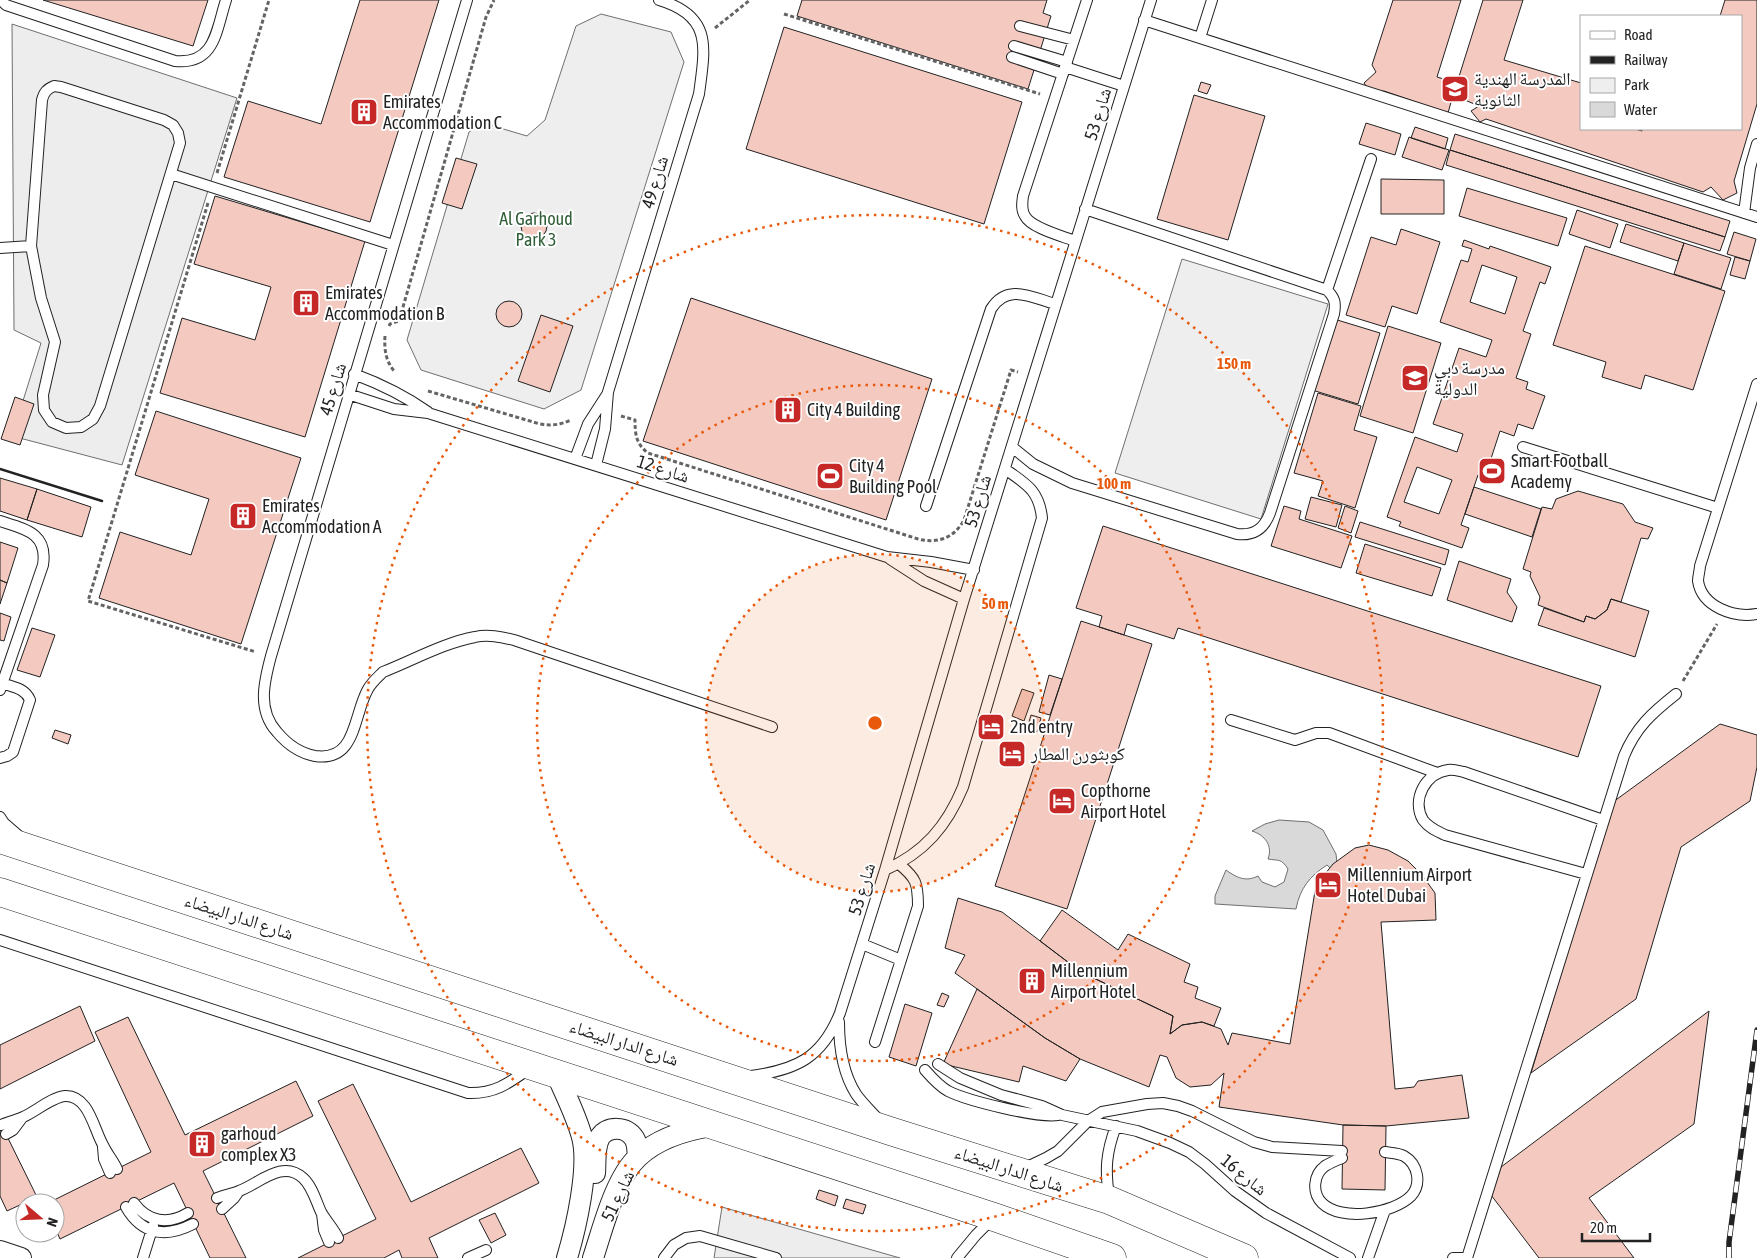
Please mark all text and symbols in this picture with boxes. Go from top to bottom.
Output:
legend [1580,15,1742,130]
text: Road [1624,26,1653,43]
text: Railway [1624,51,1668,68]
place label: المدرسة الهندية الثانوية [1474,68,1571,110]
school or university icon: المدرسة الهندية الثانوية [1440,74,1470,104]
text: Park [1624,76,1649,93]
street label: شارع 53 [1080,85,1116,143]
place label: Emirates Accommodation C [383,91,502,133]
building icon: Emirates Accommodation C [349,97,379,127]
text: Water [1624,101,1657,118]
street label: شارع 49 [637,153,673,211]
park label: Al Garhoud Park 3 [499,208,573,250]
place label: Emirates Accommodation B [325,282,445,324]
building icon: Emirates Accommodation B [291,288,321,318]
text: 150 m [1217,355,1251,372]
place label: مدرسة دبي الدولية [1434,357,1505,399]
street label: شارع 45 [315,360,351,418]
school or university icon: مدرسة دبي الدولية [1400,363,1430,393]
building icon: City 4 Building [773,395,803,425]
place label: City 4 Building [807,399,901,420]
street label: شارع 12 [634,450,692,488]
place label: Smart Football Academy [1511,450,1608,492]
place label: City 4 Building Pool [849,455,937,497]
sports icon: Smart Football Academy [1477,456,1507,486]
sports icon: City 4 Building Pool [815,461,845,491]
street label: شارع 53 [960,472,996,530]
text: 100 m [1097,475,1131,492]
place label: Emirates Accommodation A [262,495,382,537]
building icon: Emirates Accommodation A [228,501,258,531]
text: 50 m [982,595,1009,612]
hotel icon: 2nd entry [976,712,1006,742]
centre of rings [866,714,884,732]
place label: 2nd entry [1010,716,1073,737]
hotel icon: كوبثورن المطار [997,739,1027,769]
place label: كوبثورن المطار [1030,743,1126,765]
place label: Copthorne Airport Hotel [1081,780,1166,822]
hotel icon: Copthorne Airport Hotel [1047,786,1077,816]
street label: شارع 53 [844,860,880,918]
place label: Millennium Airport Hotel Dubai [1347,864,1472,906]
hotel icon: Millennium Airport Hotel Dubai [1313,870,1343,900]
street label: شارع الدار البيضاء [182,889,296,945]
place label: Millennium Airport Hotel [1051,960,1136,1002]
building icon: Millennium Airport Hotel [1017,966,1047,996]
street label: شارع الدار البيضاء [567,1015,681,1071]
place label: garhoud complex X3 [221,1123,297,1165]
building icon: garhoud complex X3 [187,1129,217,1159]
street label: شارع الدار البيضاء [952,1141,1066,1197]
street label: شارع 16 [1216,1150,1272,1200]
street label: شارع 51 [597,1167,639,1225]
north arrow [15,1193,65,1243]
scale bar [1582,1210,1650,1242]
text: N [43,1216,61,1229]
text: 20 m [1590,1219,1617,1236]

